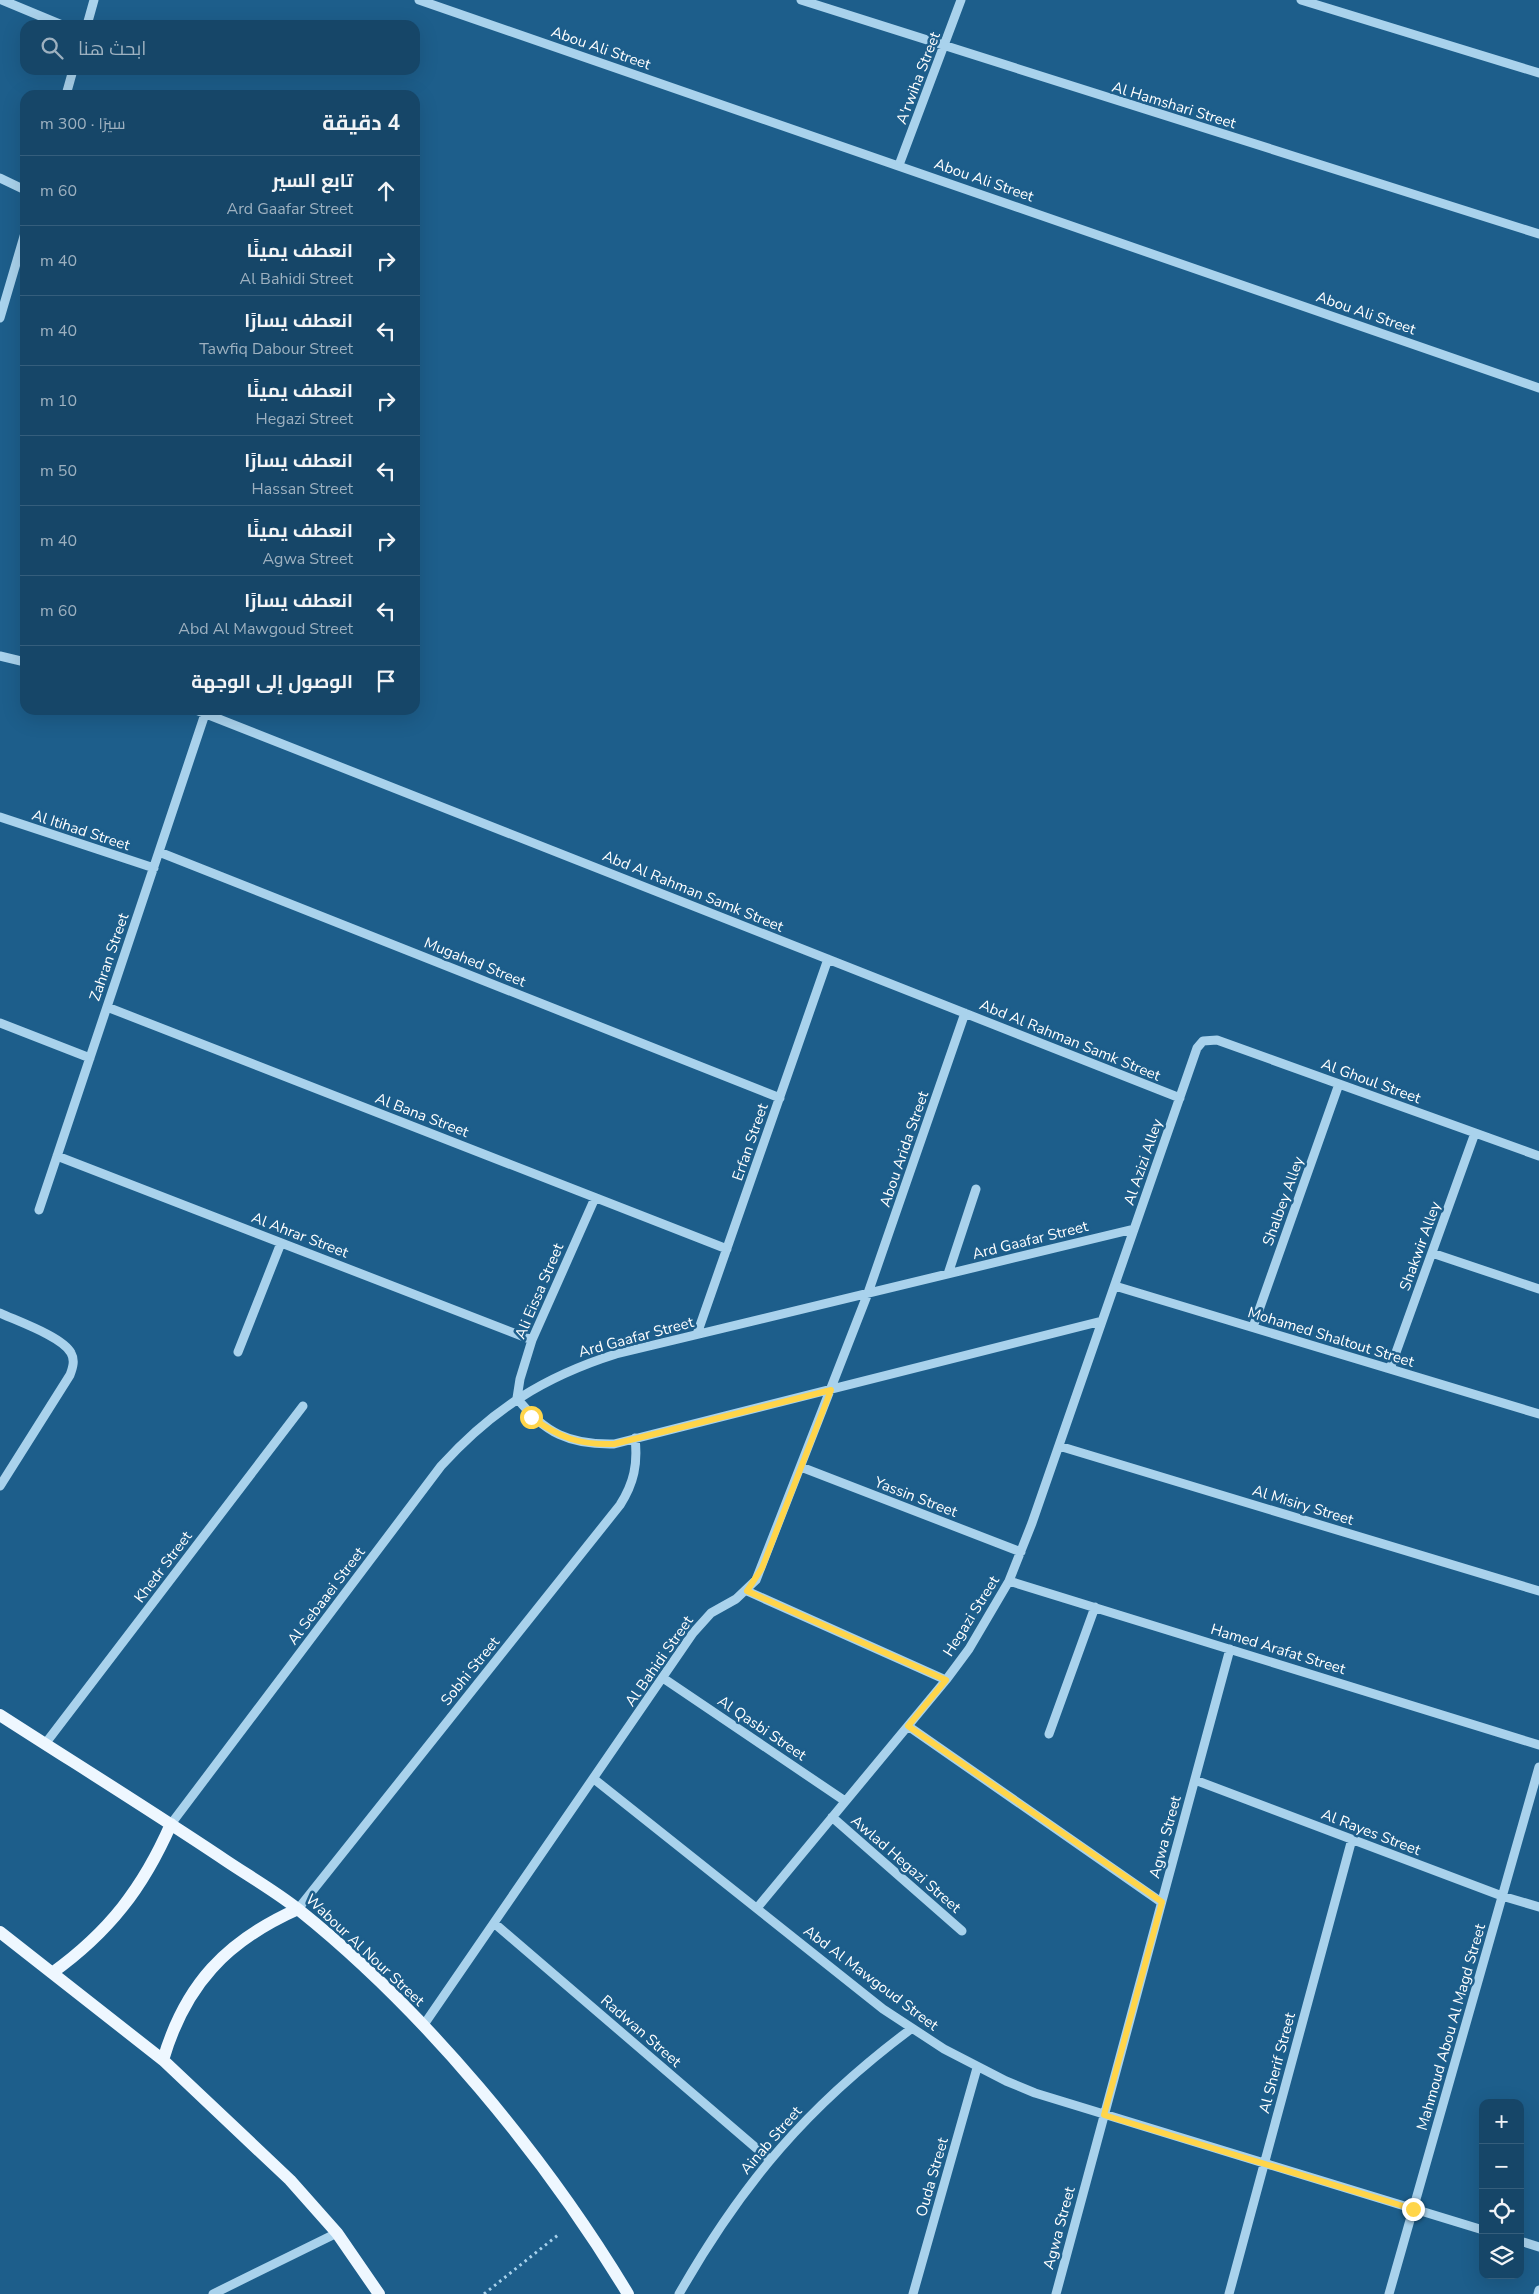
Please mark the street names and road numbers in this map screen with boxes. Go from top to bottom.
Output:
street label: Abou Ali Street [549,22,654,75]
street label: A'rwiha Street [891,28,945,127]
street label: Al Hamshari Street [1110,77,1239,134]
street label: Abou Ali Street [932,154,1037,207]
street label: Abou Ali Street [1314,287,1419,340]
street label: Al Itihad Street [30,805,133,855]
street label: Abd Al Rahman Samk Street [600,845,787,937]
street label: Zahran Street [85,910,134,1004]
street label: Mugahed Street [421,932,530,992]
street label: Abd Al Rahman Samk Street [977,994,1164,1086]
street label: Al Ghoul Street [1318,1054,1424,1109]
street label: Al Bana Street [372,1088,472,1142]
street label: Abou Arida Street [875,1088,933,1210]
street label: Erfan Street [727,1100,773,1183]
street label: Al Azizi Alley [1119,1116,1167,1208]
street label: Shalbey Alley [1258,1153,1309,1248]
street label: Shakwir Alley [1395,1198,1446,1293]
street label: Al Ahrar Street [249,1207,352,1263]
street label: Ard Gaafar Street [970,1216,1091,1264]
street label: Ali Eissa Street [510,1239,568,1342]
street label: Mohamed Shaltout Street [1245,1302,1417,1372]
street label: Ard Gaafar Street [576,1312,697,1362]
street label: Yassin Street [871,1472,961,1522]
street label: Al Misiry Street [1250,1480,1357,1530]
street label: Khedr Street [130,1527,197,1607]
street label: Al Sebaaei Street [283,1543,370,1649]
street label: Hegazi Street [938,1571,1004,1660]
street label: Al Bahidi Street [620,1611,698,1710]
street label: Hamed Arafat Street [1208,1619,1349,1679]
street label: Sobhi Street [436,1632,504,1710]
street label: Al Qasbi Street [714,1691,811,1765]
street label: Agwa Street [1144,1793,1186,1881]
street label: Al Rayes Street [1319,1804,1424,1860]
street label: Awlad Hegazi Street [847,1811,966,1918]
street label: Wabour Al Nour Street [301,1890,429,2011]
street label: Abd Al Mawgoud Street [800,1921,943,2036]
street label: Mahmoud Abou Al Magd Street [1412,1921,1490,2133]
street label: Radwan Street [597,1991,686,2072]
street label: Al Sherif Street [1254,2010,1300,2116]
street label: Ainab Street [736,2101,807,2178]
street label: Ouda Street [911,2134,953,2219]
street label: Agwa Street [1038,2184,1080,2272]

